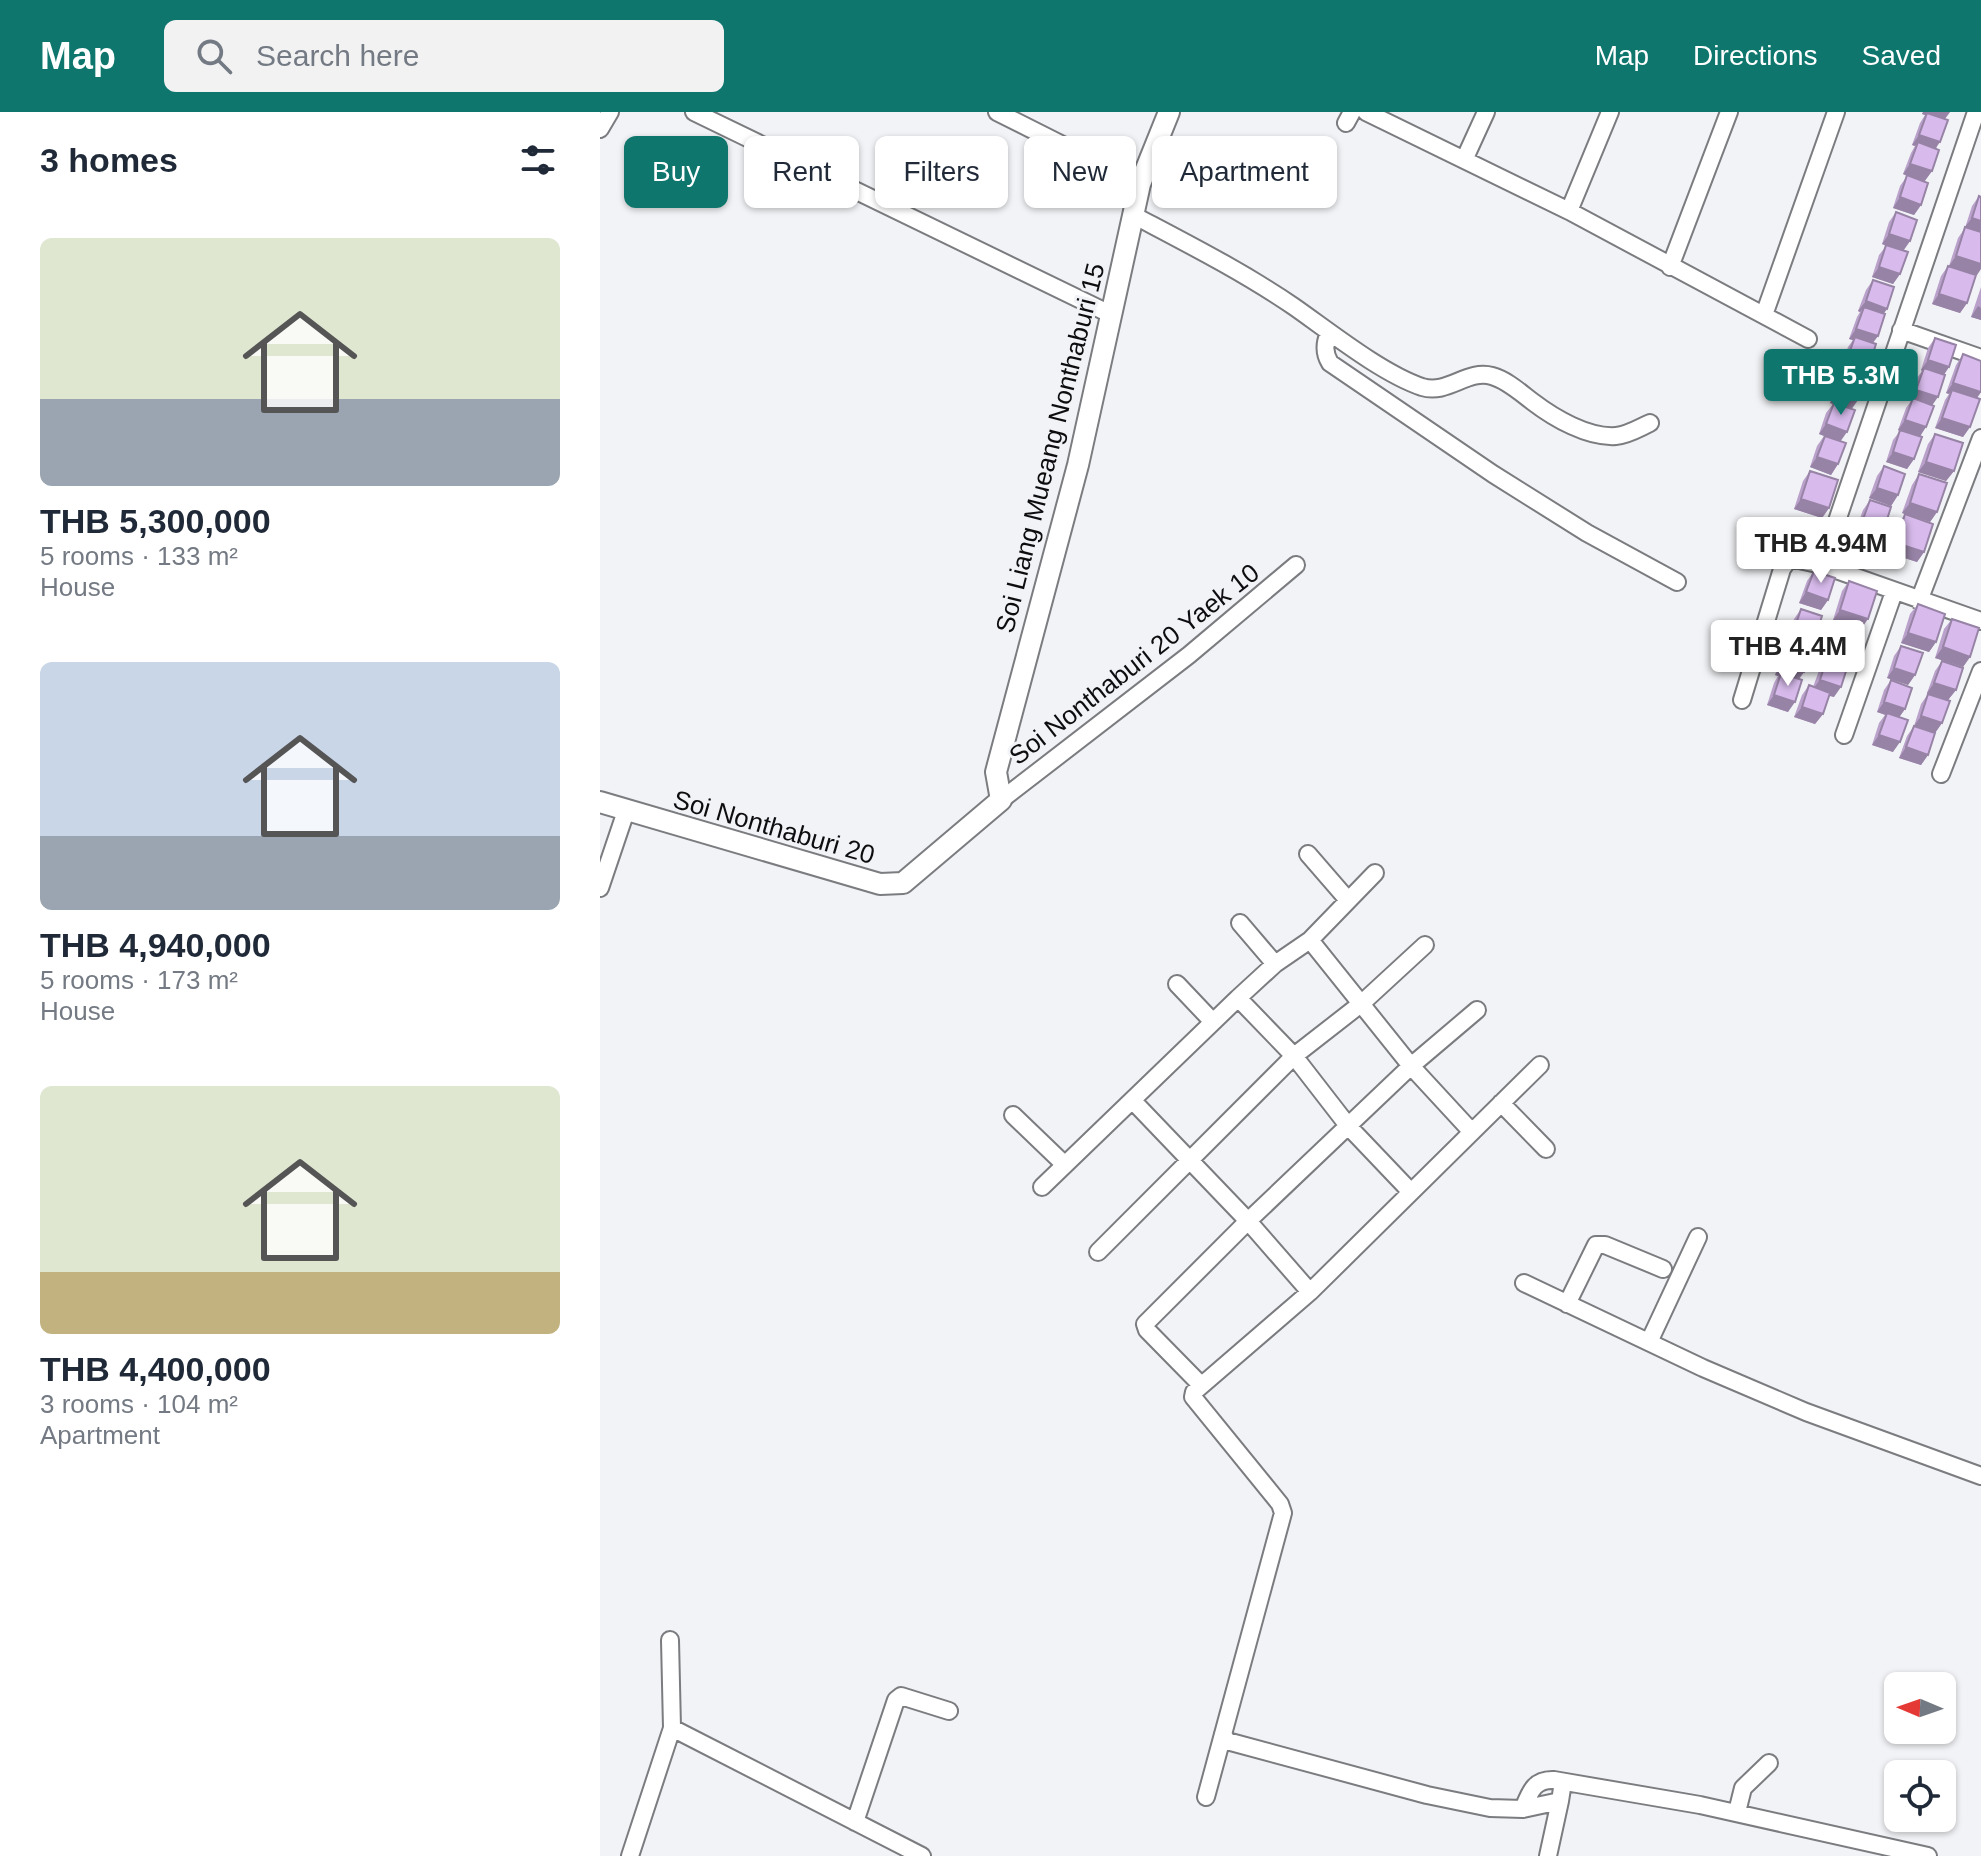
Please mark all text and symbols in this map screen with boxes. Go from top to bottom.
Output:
search box [164,20,724,92]
icon: search [192,34,236,78]
text: Map [40,35,116,77]
text: Search here [256,39,419,72]
text: Map [1595,40,1649,71]
text: Directions [1693,40,1818,71]
text: Saved [1862,40,1941,71]
chip: Buy [624,136,728,208]
chip: Rent [744,136,859,208]
chip: Filters [875,136,1008,208]
chip: New [1024,136,1136,208]
chip: Apartment [1152,136,1337,208]
icon: filters [516,138,560,182]
text: 3 homes [40,141,178,179]
street label: Soi Liang Mueang Nonthaburi 15 [989,260,1111,636]
icon: home [228,290,372,434]
pin: THB 5.3M [1758,349,1924,417]
text: THB 5.3M [1782,360,1900,390]
text: THB 5,300,000 [40,502,271,540]
pin: THB 4.94M [1729,517,1913,585]
text: THB 4.94M [1755,528,1887,558]
text: 5 rooms · 133 m² [40,541,238,571]
street label: Soi Nonthaburi 20 Yaek 10 [1003,557,1265,771]
text: House [40,572,115,602]
pin: THB 4.4M [1705,620,1871,688]
text: THB 4.4M [1729,631,1847,661]
icon: home [228,714,372,858]
street label: Soi Nonthaburi 20 [670,784,878,870]
text: THB 4,940,000 [40,926,271,964]
text: 5 rooms · 173 m² [40,965,238,995]
text: House [40,996,115,1026]
icon: home [228,1138,372,1282]
text: THB 4,400,000 [40,1350,271,1388]
text: 3 rooms · 104 m² [40,1389,238,1419]
text: Apartment [40,1420,160,1450]
north arrow [1884,1672,1956,1744]
map controls [1884,1672,1956,1832]
button: locate [1884,1760,1956,1832]

